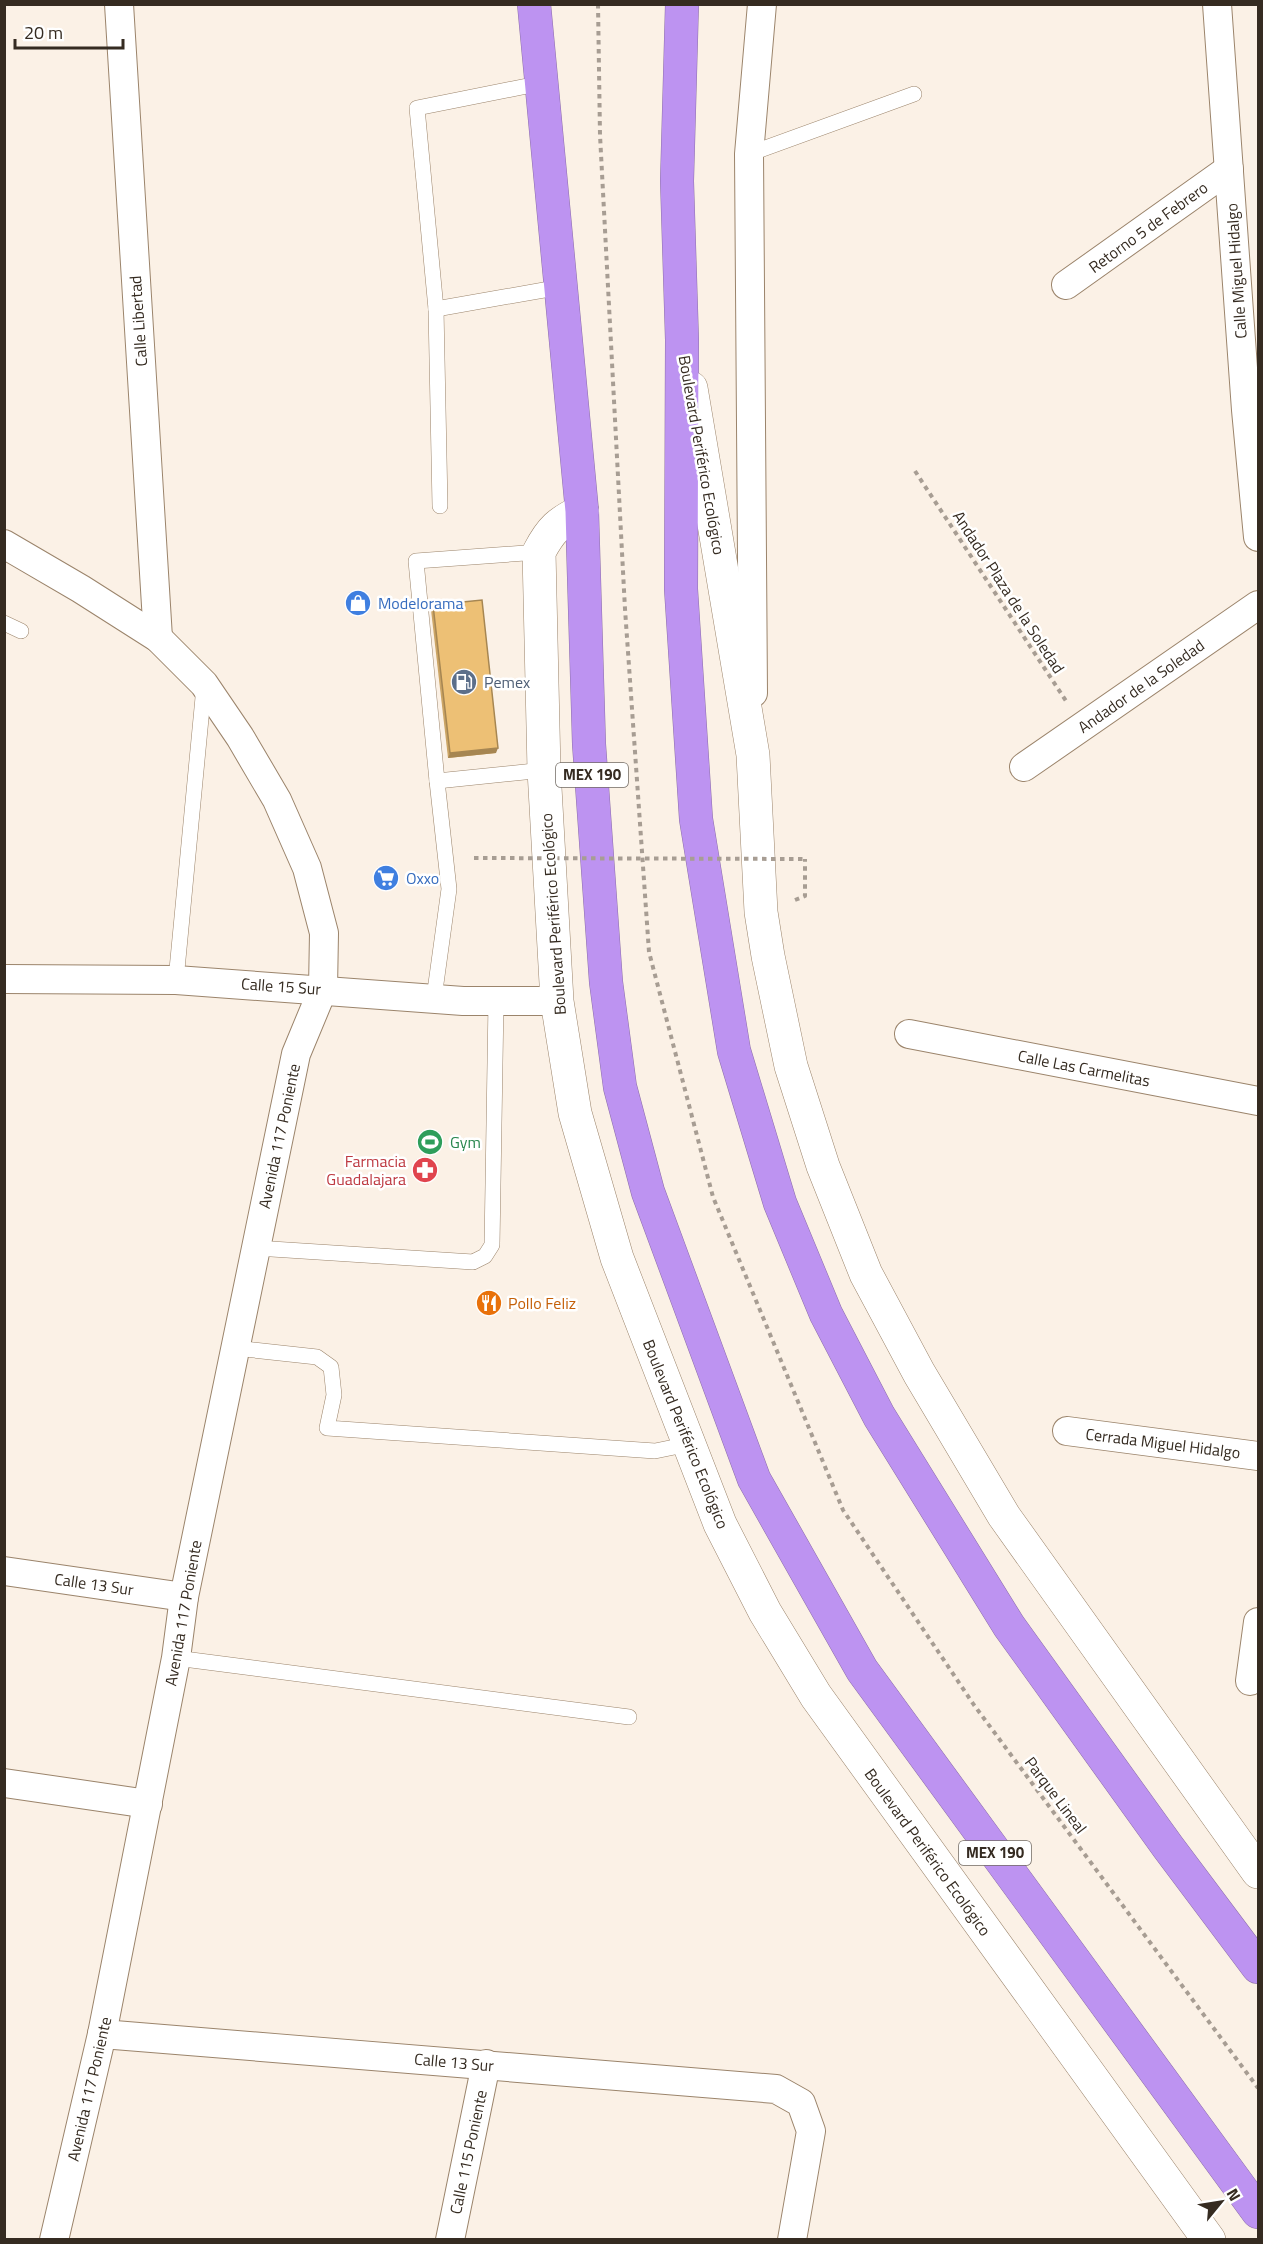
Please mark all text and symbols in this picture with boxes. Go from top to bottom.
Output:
scale bar [15,12,123,50]
text: 20 m [24,19,63,46]
street label: Retorno 5 de Febrero [1083,175,1213,279]
street label: Calle Miguel Hidalgo [1219,202,1253,340]
street label: Calle Libertad [123,275,153,367]
street label: Boulevard Periférico Ecológico [673,353,731,557]
street label: Andador Plaza de la Soledad [947,506,1071,678]
shop icon: Modelorama [343,588,373,618]
place label: Modelorama [378,591,463,615]
street label: Andador de la Soledad [1073,633,1209,739]
fuel station icon: Pemex [449,667,479,697]
place label: Pemex [484,670,530,694]
road number: MEX 190 [556,763,628,787]
street label: Boulevard Periférico Ecológico [534,812,572,1016]
supermarket icon: Oxxo [371,863,401,893]
place label: Oxxo [406,866,439,890]
street label: Calle 15 Sur [240,971,322,1001]
street label: Calle Las Carmelitas [1016,1043,1152,1093]
street label: Avenida 117 Poniente [252,1061,306,1211]
sports icon: Gym [415,1127,445,1157]
place label: Gym [450,1130,481,1154]
place label: Farmacia Guadalajara [326,1149,406,1191]
pharmacy icon: Farmacia Guadalajara [410,1155,440,1185]
restaurant icon: Pollo Feliz [474,1288,504,1318]
place label: Pollo Feliz [508,1291,576,1315]
street label: Boulevard Periférico Ecológico [637,1336,735,1532]
street label: Cerrada Miguel Hidalgo [1084,1422,1242,1464]
street label: Avenida 117 Poniente [158,1538,208,1688]
street label: Calle 13 Sur [53,1567,136,1602]
street label: Parque Lineal [1019,1752,1093,1838]
street label: Boulevard Periférico Ecológico [859,1763,997,1941]
road number: MEX 190 [959,1841,1031,1865]
street label: Avenida 117 Poniente [61,2014,117,2164]
street label: Calle 13 Sur [413,2047,495,2077]
street label: Calle 115 Poniente [443,2088,493,2216]
north arrow [1191,2172,1251,2232]
text: N [1221,2184,1247,2205]

